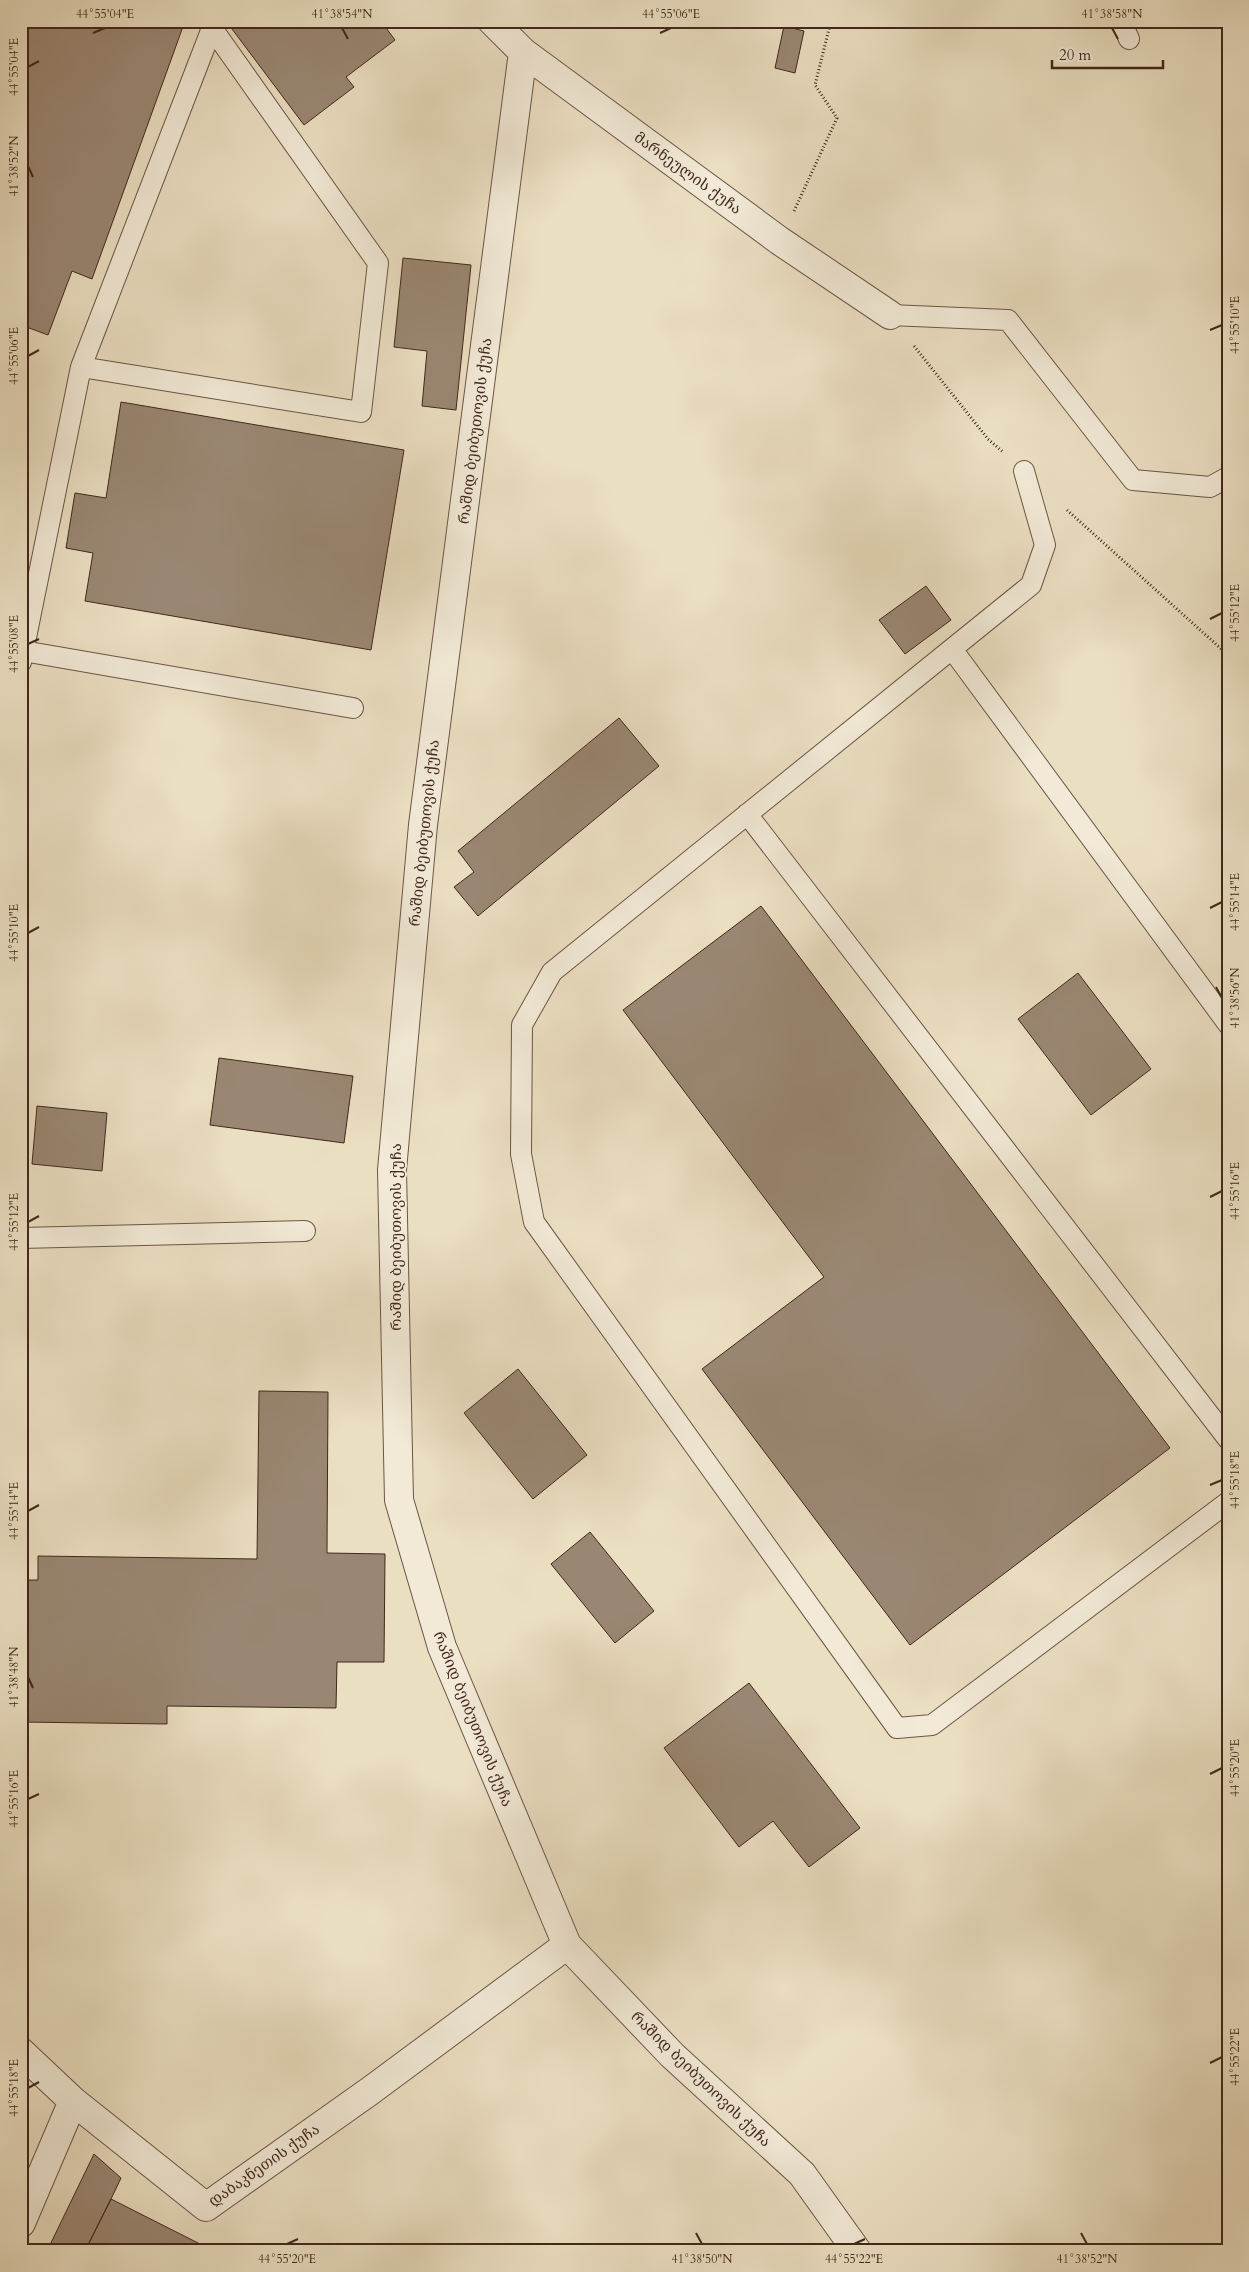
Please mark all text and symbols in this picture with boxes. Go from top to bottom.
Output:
text: 44°55'04"E [76,6,134,22]
text: 41°38'54"N [312,6,373,22]
text: 44°55'06"E [642,6,700,22]
text: 41°38'58"N [1082,6,1143,22]
text: 44°55'04"E [6,38,22,96]
scale bar [1052,38,1163,70]
text: 20 m [1059,45,1091,65]
street label: მარნეულის ქუჩა [630,127,746,219]
text: 41°38'52"N [6,135,22,196]
text: 44°55'10"E [1227,296,1243,354]
text: 44°55'06"E [6,327,22,385]
street label: რაშიდ ბეიბუთოვის ქუჩა [454,337,496,525]
text: 44°55'12"E [1227,584,1243,642]
text: 44°55'08"E [6,615,22,673]
street label: რაშიდ ბეიბუთოვის ქუჩა [404,739,444,927]
text: 44°55'14"E [1227,873,1243,931]
text: 44°55'10"E [6,904,22,962]
text: 41°38'56"N [1227,967,1243,1028]
street label: რაშიდ ბეიბუთოვის ქუჩა [386,1143,406,1331]
text: 44°55'16"E [1227,1162,1243,1220]
text: 44°55'12"E [6,1193,22,1251]
text: 44°55'18"E [1227,1451,1243,1509]
text: 44°55'14"E [6,1482,22,1540]
street label: რაშიდ ბეიბუთოვის ქუჩა [429,1628,517,1810]
text: 41°38'48"N [6,1646,22,1707]
text: 44°55'20"E [1227,1739,1243,1797]
text: 44°55'16"E [6,1770,22,1828]
street label: რაშიდ ბეიბუთოვის ქუჩა [627,2007,775,2151]
text: 44°55'22"E [1227,2028,1243,2086]
text: 44°55'18"E [6,2059,22,2117]
street label: დაბაკნეთის ქუჩა [204,2119,324,2211]
text: 44°55'20"E [258,2251,316,2267]
text: 41°38'50"N [672,2251,733,2267]
text: 44°55'22"E [825,2251,883,2267]
text: 41°38'52"N [1057,2251,1118,2267]

